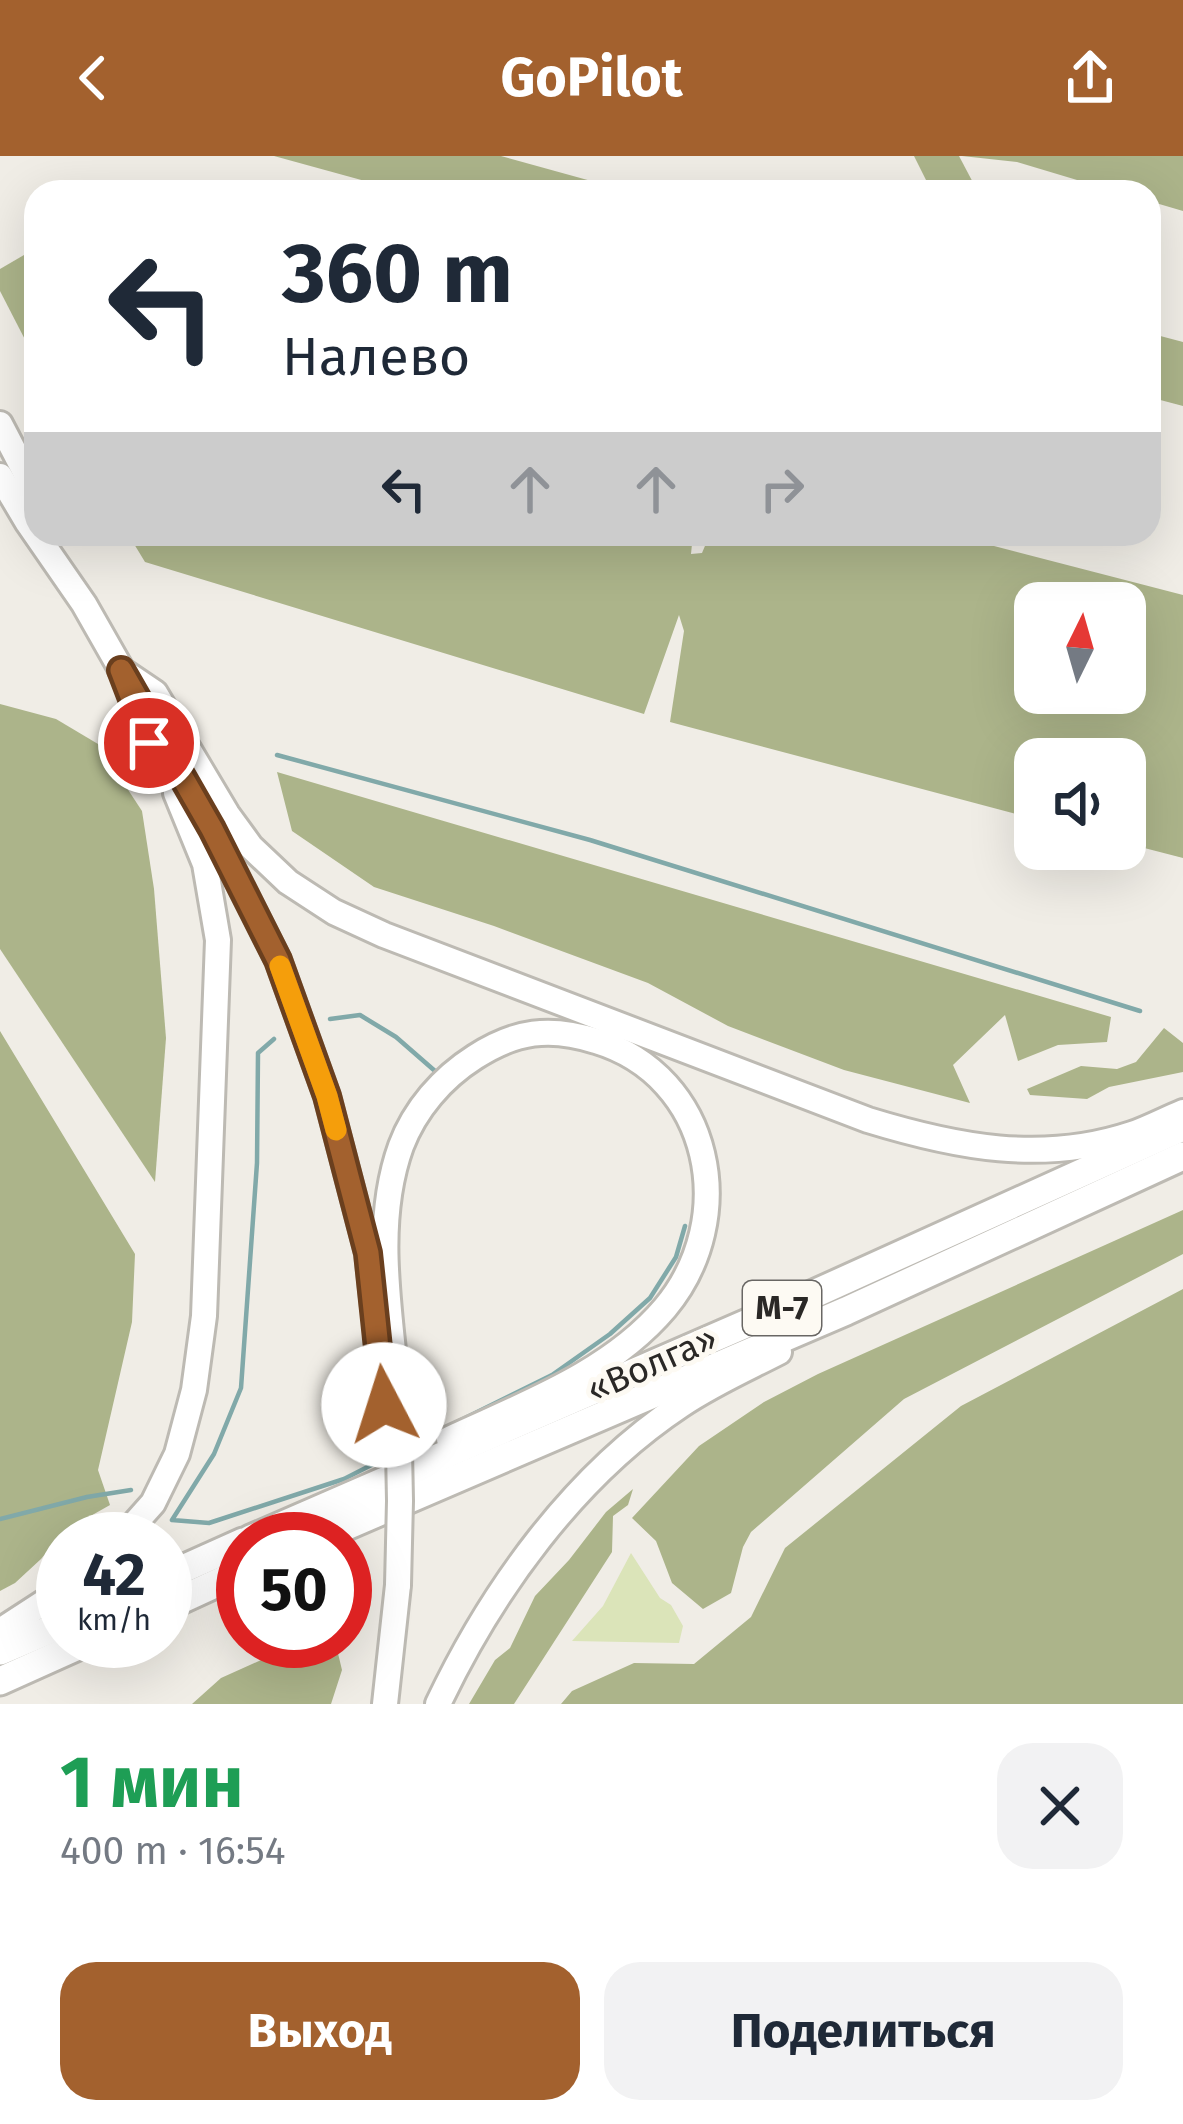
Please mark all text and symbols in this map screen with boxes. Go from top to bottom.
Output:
icon: back [60,45,126,111]
icon: share [1057,45,1123,111]
text: GoPilot [500,46,683,110]
text: 360 m [282,223,513,324]
icon: left [84,228,240,384]
text: Налево [282,325,470,389]
icon: left [371,456,437,522]
icon: ahead [497,456,563,522]
icon: ahead [623,456,689,522]
icon: right [749,456,815,522]
north arrow [1014,582,1146,714]
map controls [1014,582,1146,870]
pin [98,692,200,794]
icon: arrive [116,710,182,776]
button: sound [1014,738,1146,870]
road number: М-7 [743,1281,821,1335]
street label: «Волга» [580,1316,724,1412]
position arrow [321,1342,447,1468]
speed limit sign: 50 [216,1512,372,1668]
text: 42 [82,1539,146,1611]
text: km/h [77,1602,151,1638]
text: 1 мин [60,1740,244,1826]
button: close [997,1743,1123,1869]
text: 400 m · 16:54 [60,1828,286,1874]
button: Выход [60,1962,580,2100]
button: Поделиться [604,1962,1123,2100]

